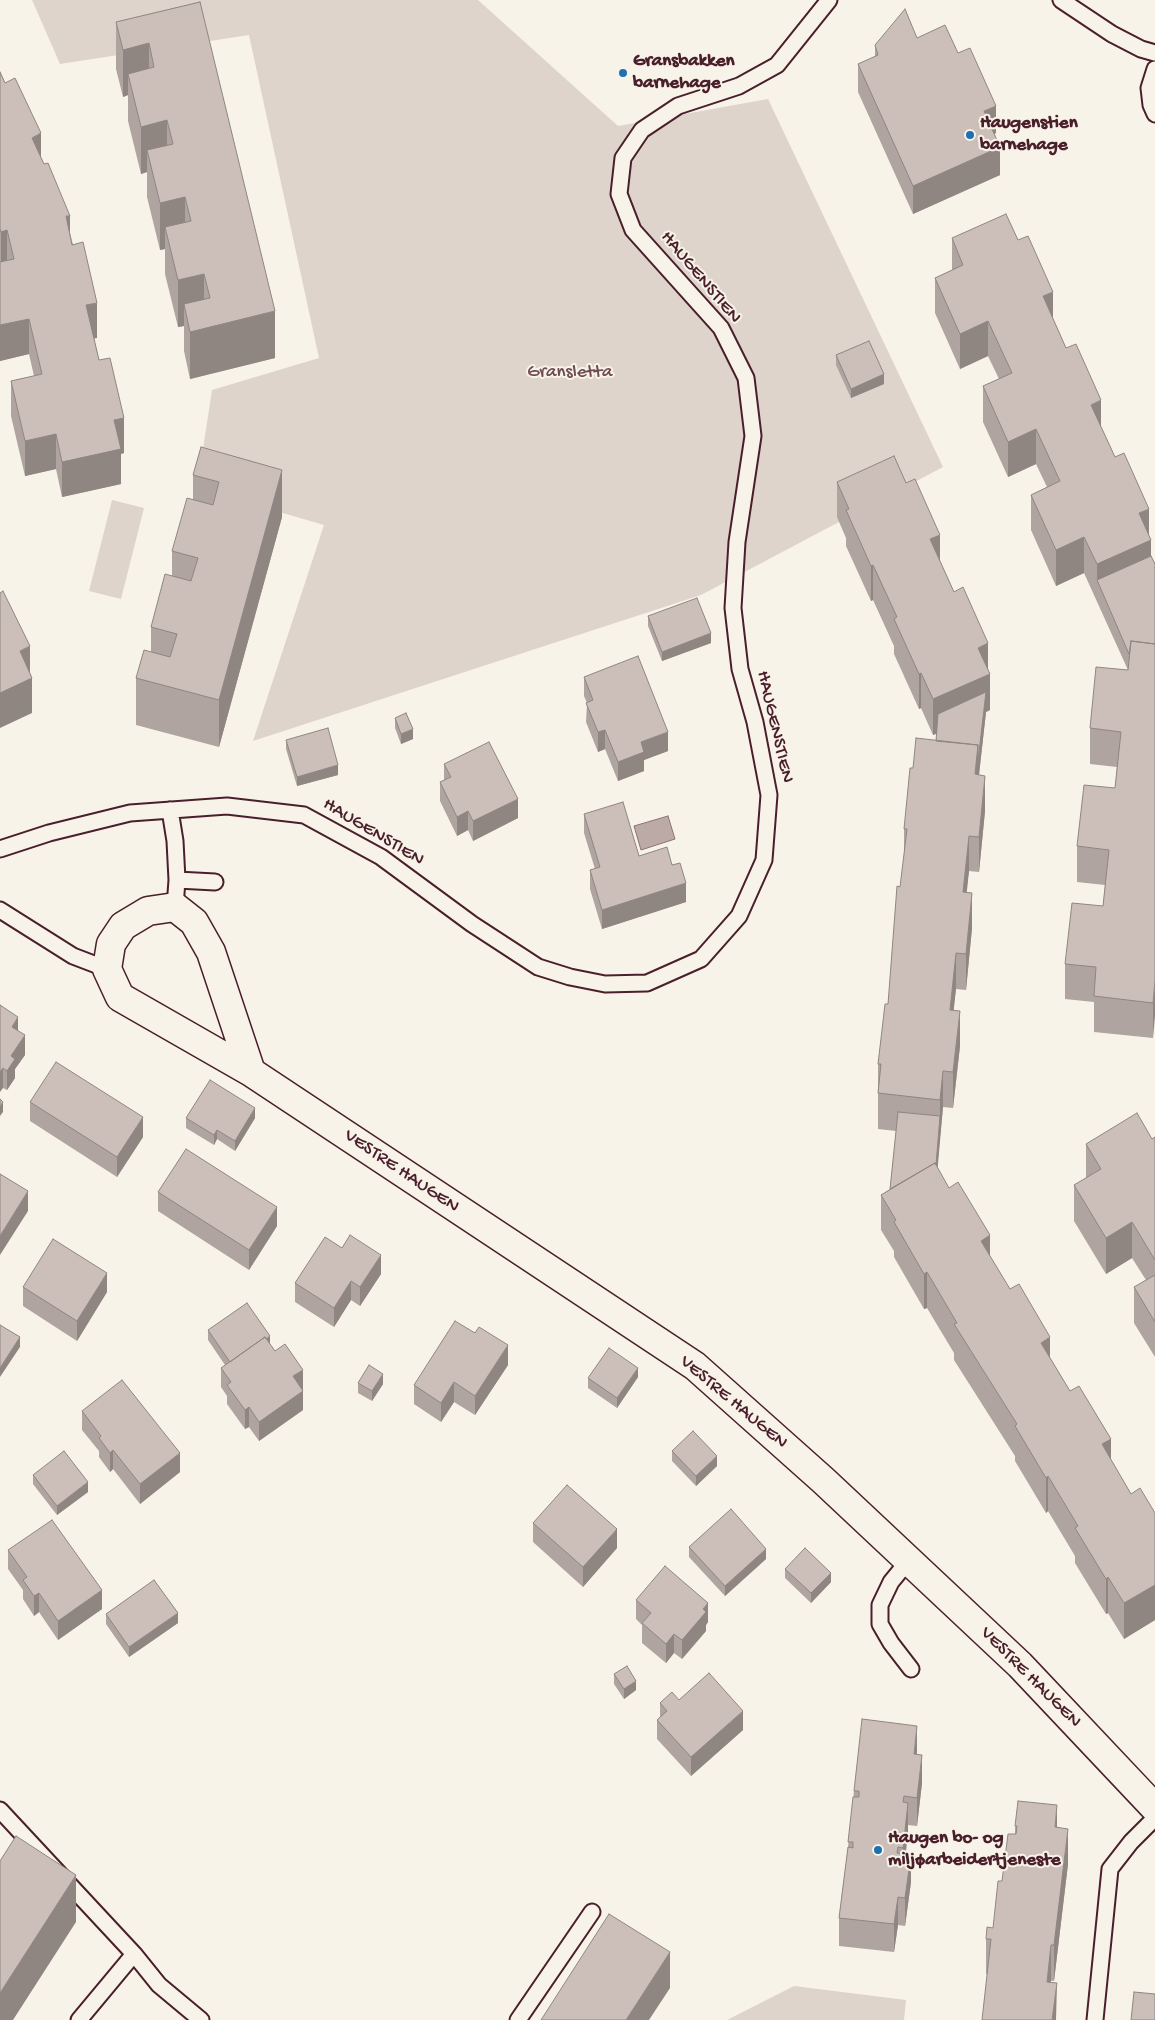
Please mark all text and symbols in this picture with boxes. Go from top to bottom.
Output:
place label: Gransbakken barnehage [633,51,735,95]
marker: Gransbakken barnehage [617,67,629,79]
place label: Haugenstien barnehage [980,113,1078,157]
marker: Haugenstien barnehage [964,129,976,141]
street label: HAUGENSTIEN [655,227,745,329]
park label: Gransletta [527,362,613,384]
street label: HAUGENSTIEN [750,669,798,785]
street label: HAUGENSTIEN [318,794,428,872]
street label: VESTRE HAUGEN [339,1125,463,1219]
street label: VESTRE HAUGEN [674,1351,792,1455]
street label: VESTRE HAUGEN [975,1623,1085,1733]
place label: Haugen bo- og miljøarbeidertjeneste [888,1828,1061,1872]
marker: Haugen bo- og miljøarbeidertjeneste [872,1844,884,1856]

